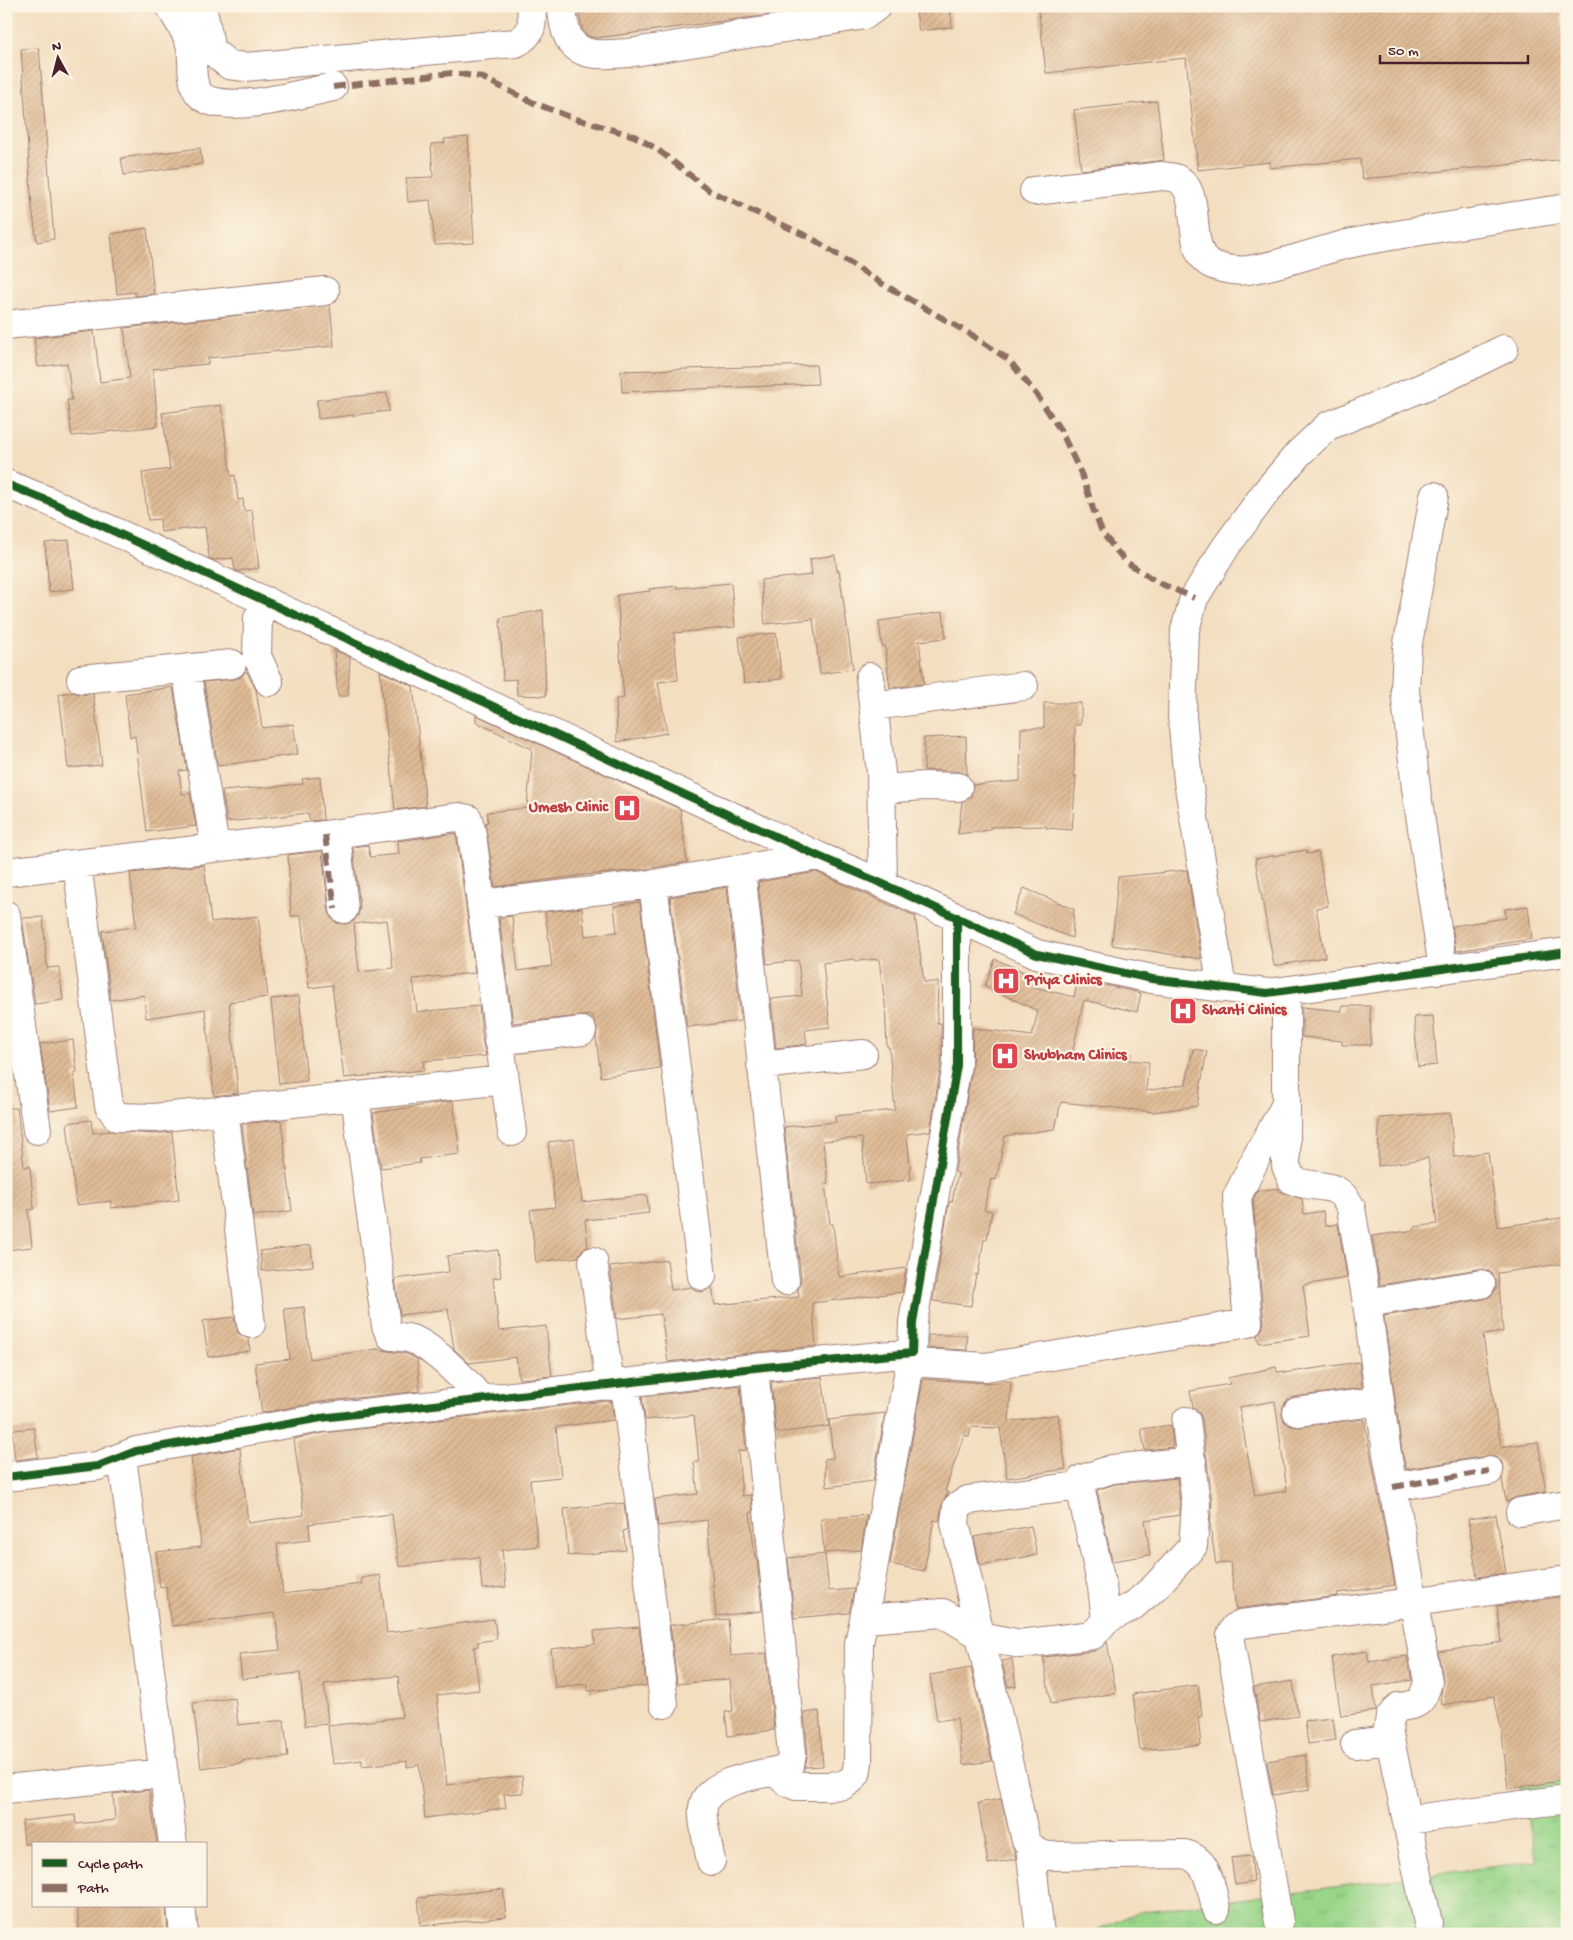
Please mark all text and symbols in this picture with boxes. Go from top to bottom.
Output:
north arrow [32,32,82,82]
scale bar [1380,32,1528,64]
text: N [51,39,62,57]
text: 50 m [1388,43,1419,61]
hospital icon: Umesh Clinic [612,793,642,823]
place label: Umesh Clinic [529,799,610,818]
hospital icon: Priya Clinics [991,966,1021,996]
place label: Priya Clinics [1024,972,1103,991]
hospital icon: Shanti Clinics [1168,996,1198,1026]
place label: Shanti Clinics [1202,1002,1287,1021]
hospital icon: Shubham Clinics [990,1041,1020,1071]
place label: Shubham Clinics [1024,1047,1128,1066]
legend [32,1842,208,1908]
text: Cycle path [78,1856,143,1874]
text: Path [77,1880,109,1898]

